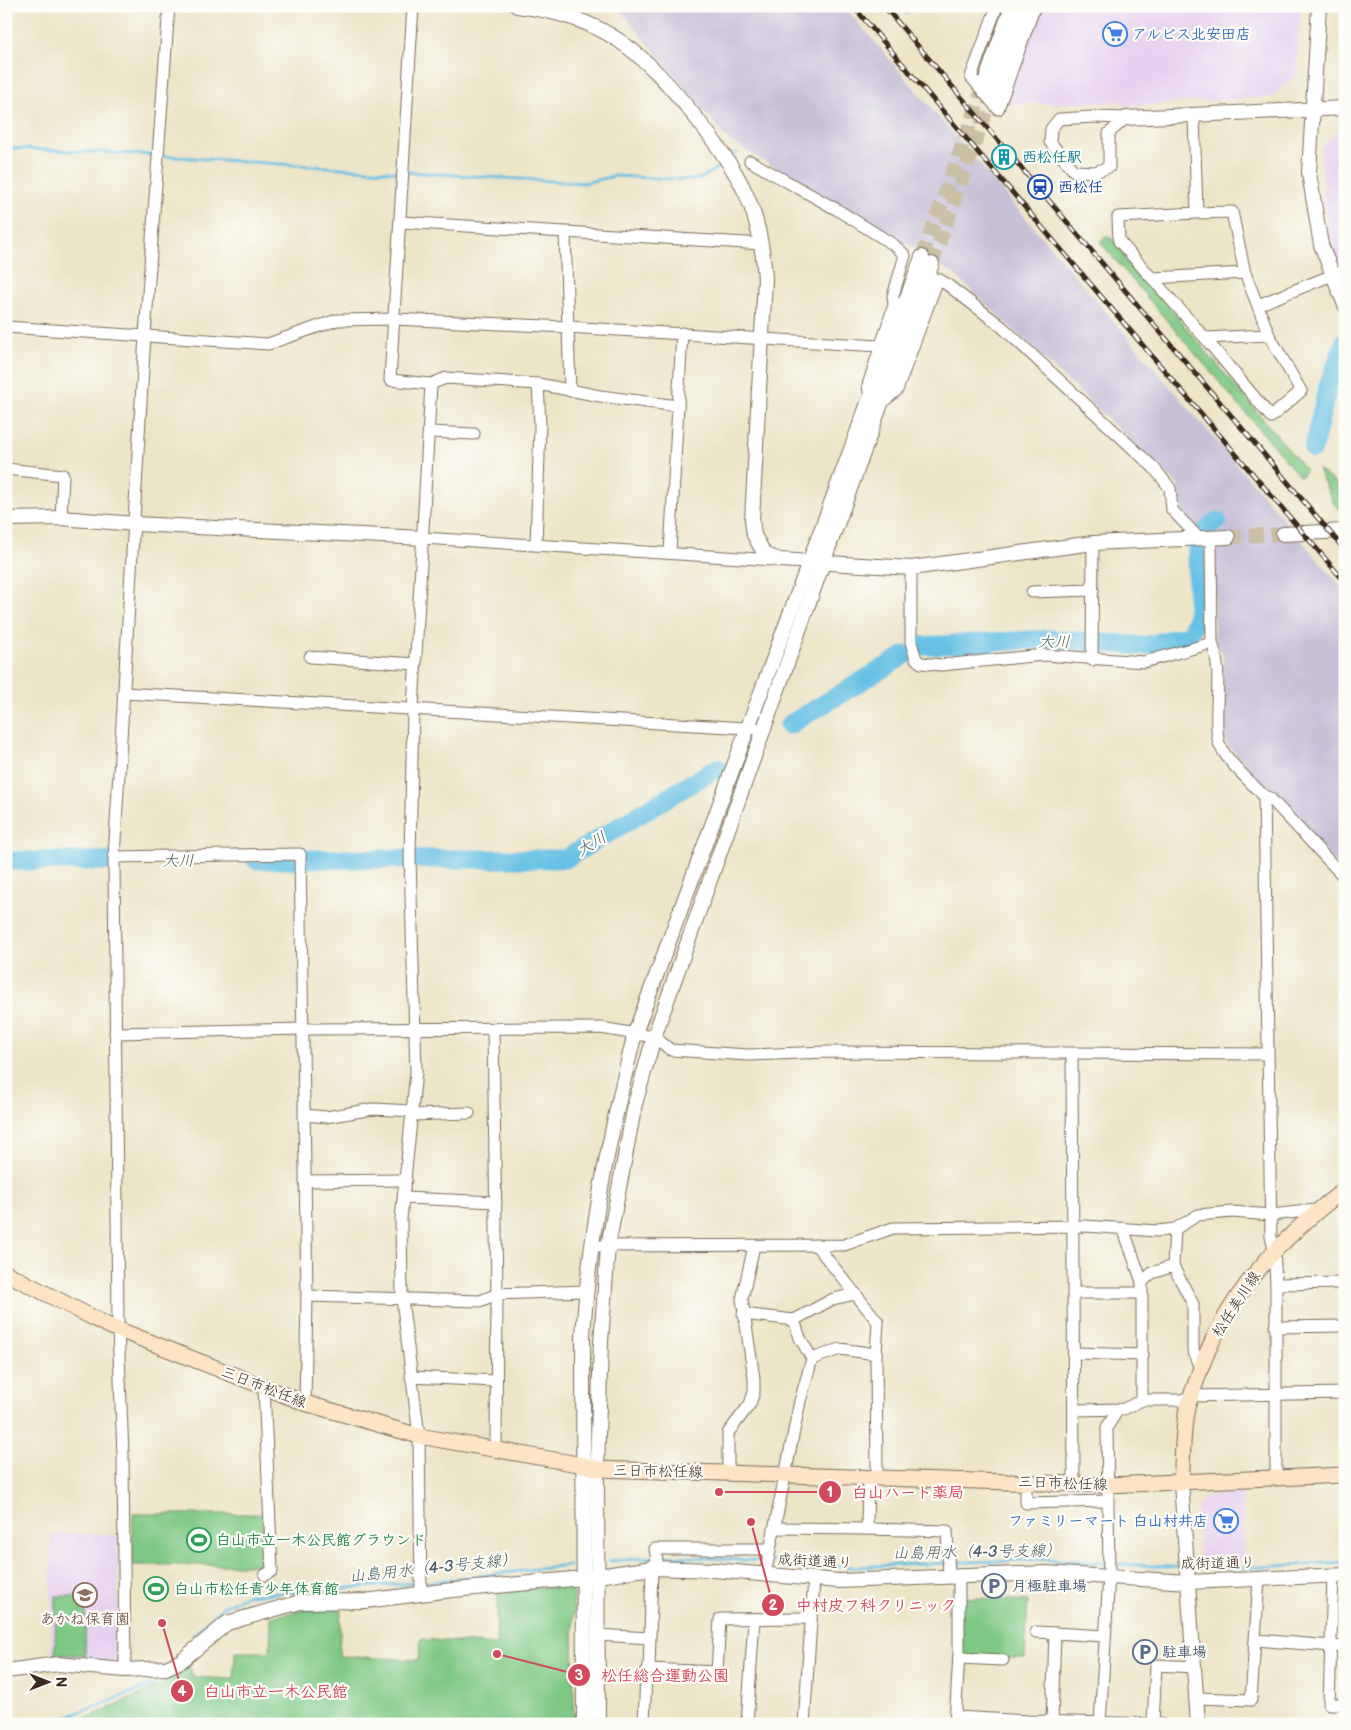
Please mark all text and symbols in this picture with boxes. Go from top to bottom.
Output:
supermarket icon: アルビス北安田店 [1102,21,1128,47]
place label: アルビス北安田店 [1132,25,1251,44]
building icon: 西松任駅 [991,144,1017,170]
place label: 西松任駅 [1022,148,1082,167]
station icon: 西松任 [1027,174,1053,200]
place label: 西松任 [1058,178,1103,197]
water label: 大川 [1038,633,1070,652]
water label: 大川 [573,828,610,861]
water label: 大川 [162,852,194,871]
street label: 松任美川線 [1208,1268,1265,1341]
street label: 三日市松任線 [218,1362,309,1412]
street label: 三日市松任線 [613,1461,703,1482]
street label: 三日市松任線 [1018,1472,1108,1495]
callout: 白山ハート薬局 [817,1477,974,1508]
text: 1 [827,1483,833,1502]
text: 白山ハート薬局 [852,1484,964,1503]
supermarket icon: ファミリーマート 白山村井店 [1213,1508,1239,1534]
place label: ファミリーマート 白山村井店 [1008,1512,1208,1531]
sports icon: 白山市立一木公民館グラウンド [186,1527,212,1553]
place label: 白山市立一木公民館グラウンド [216,1531,426,1550]
water label: 山島用水（4-3号支線） [892,1542,1062,1563]
water label: 山島用水（4-3号支線） [348,1550,518,1587]
street label: 成街道通り [777,1550,853,1573]
street label: 成街道通り [1180,1553,1256,1574]
parking icon: 月極駐車場 [981,1573,1007,1599]
sports icon: 白山市松任青少年体育館 [143,1576,169,1602]
place label: 月極駐車場 [1012,1577,1087,1596]
place label: 白山市松任青少年体育館 [174,1580,339,1599]
school or university icon: あかね保育園 [72,1582,98,1608]
callout: 中村皮フ科クリニック [761,1590,966,1621]
text: 2 [769,1596,778,1615]
text: 中村皮フ科クリニック [796,1597,956,1616]
place label: あかね保育園 [40,1610,130,1629]
parking icon: 駐車場 [1132,1639,1158,1665]
place label: 駐車場 [1162,1643,1207,1662]
north arrow [22,1658,72,1708]
callout: 松任総合運動公園 [566,1659,739,1690]
text: 3 [575,1666,584,1685]
text: 松任総合運動公園 [601,1667,729,1686]
callout: 白山市立一木公民館 [169,1676,358,1707]
text: N [52,1677,69,1687]
text: 4 [178,1682,187,1701]
text: 白山市立一木公民館 [204,1683,348,1702]

